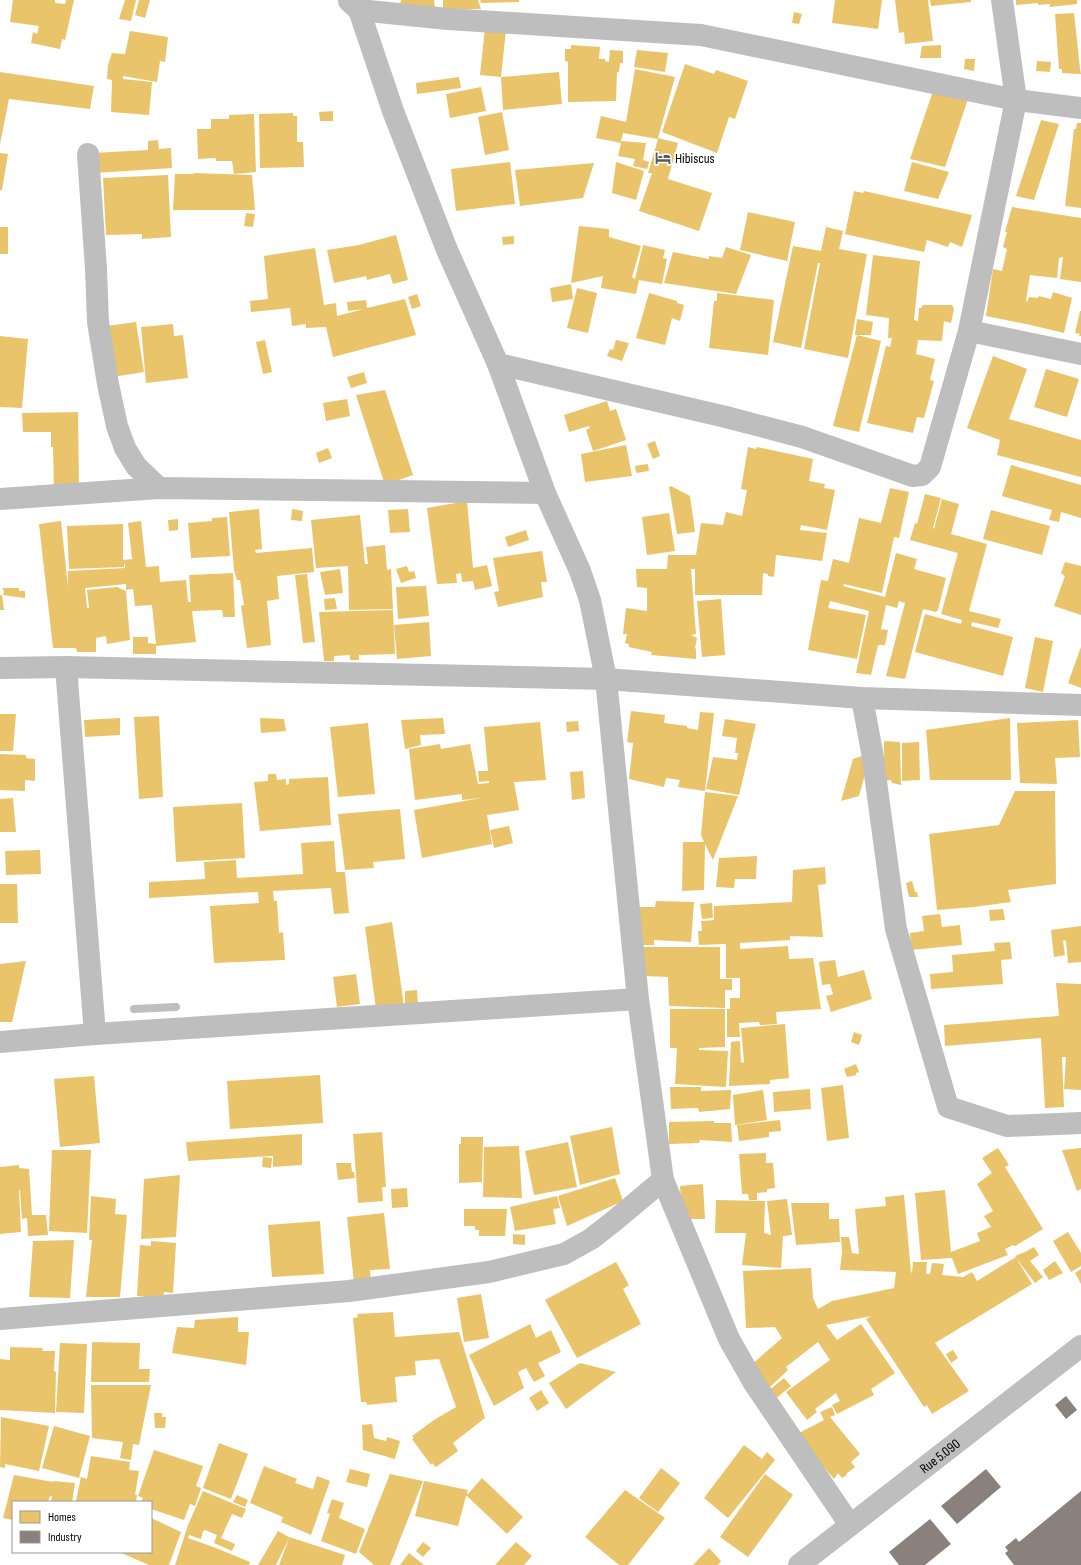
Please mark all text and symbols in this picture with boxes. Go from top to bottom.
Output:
hotel icon: Hibiscus [654,149,672,167]
place label: Hibiscus [675,150,715,167]
street label: Rue 5.090 [916,1435,963,1477]
legend [12,1501,152,1553]
text: Homes [48,1510,76,1525]
text: Industry [48,1530,82,1545]

